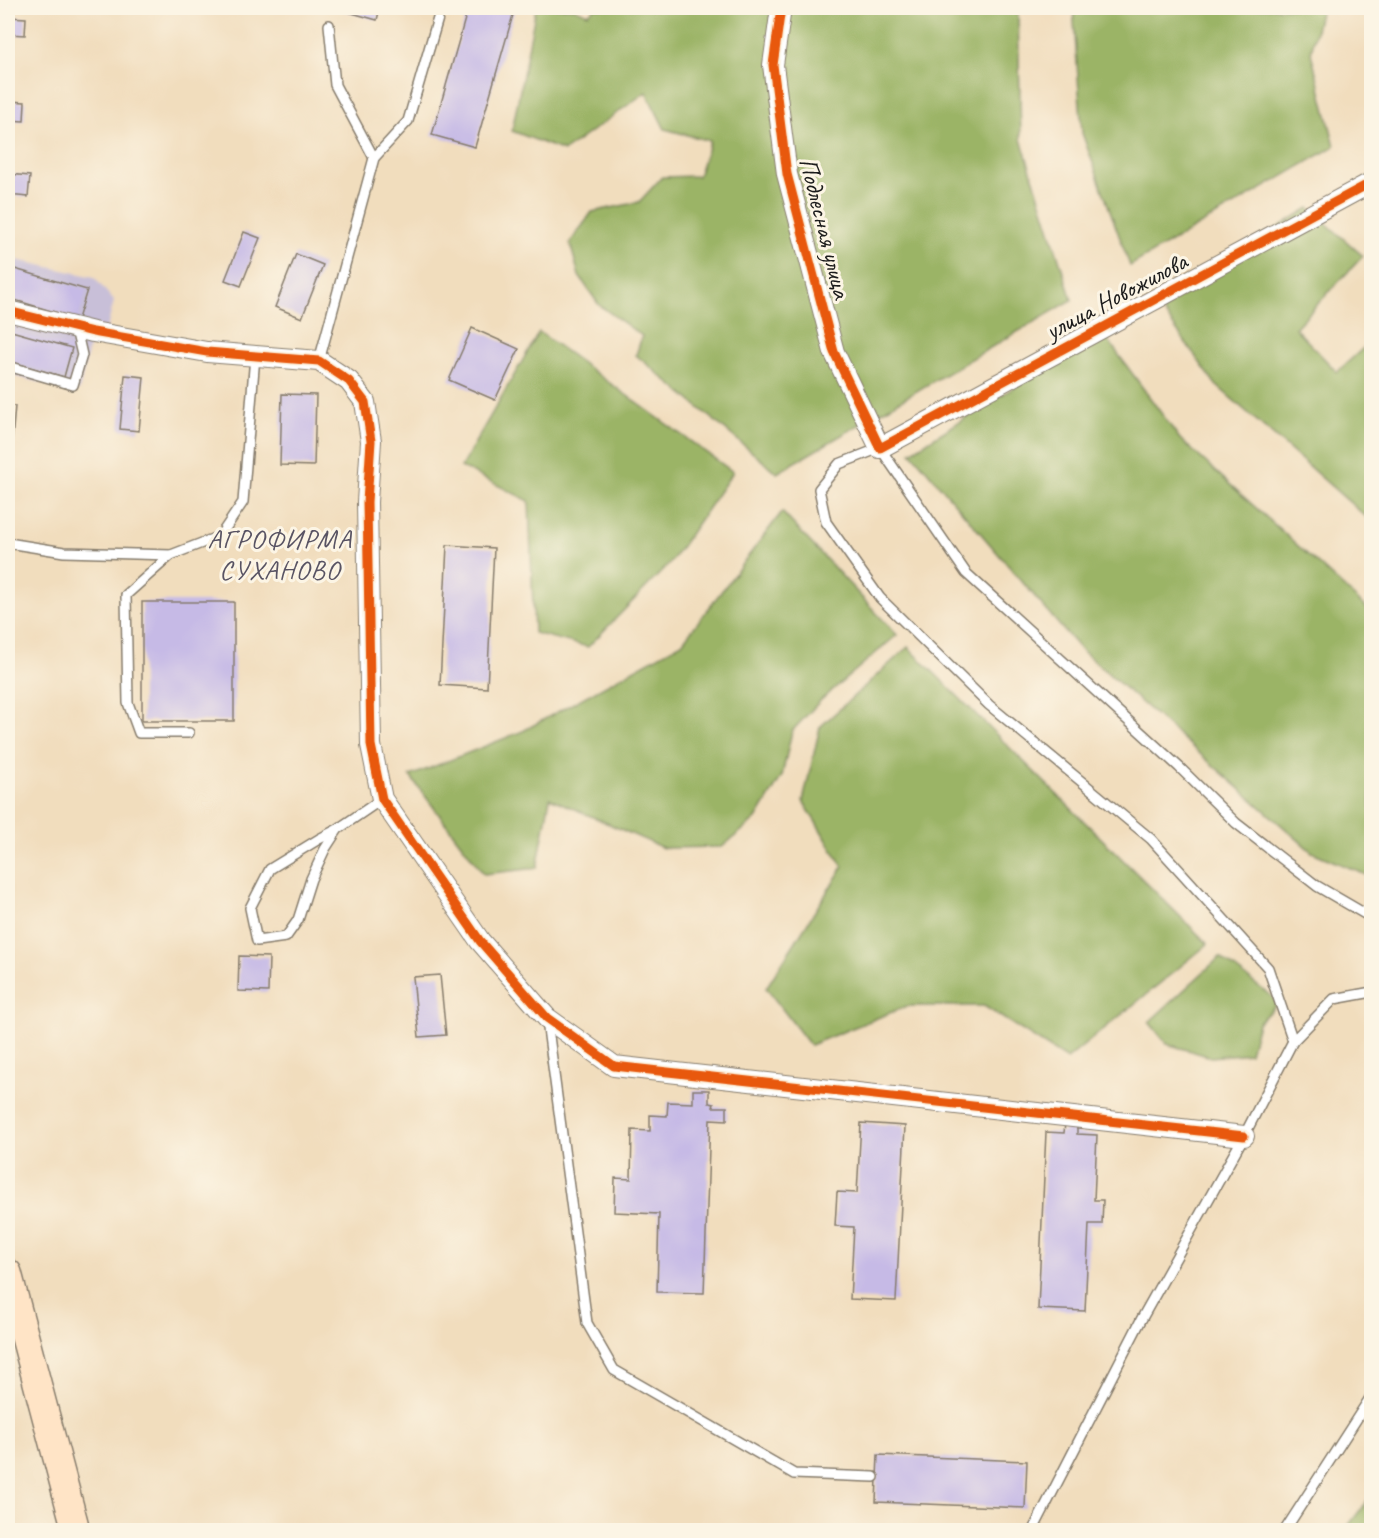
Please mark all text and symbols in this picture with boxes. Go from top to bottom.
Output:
street label: Подлесная улица [792,154,859,303]
street label: улица Новожилова [1038,244,1194,348]
district label: АГРОФИРМА СУХАНОВО [207,522,353,587]

